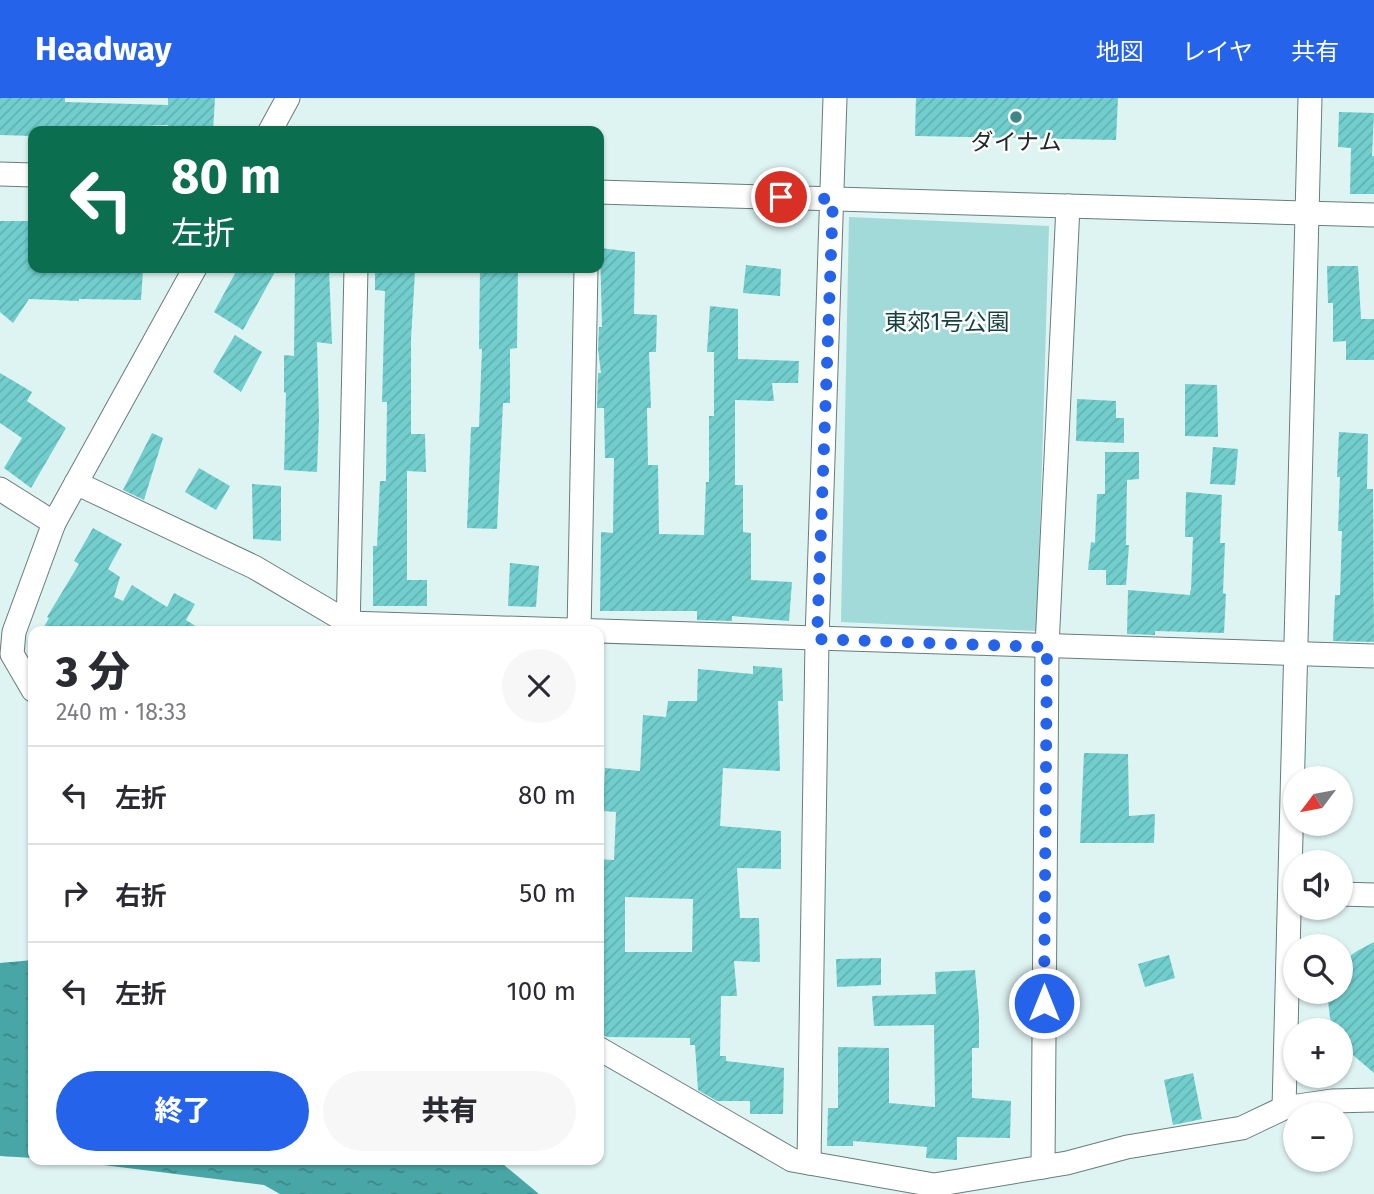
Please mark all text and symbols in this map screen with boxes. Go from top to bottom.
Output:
text: Headway [35,29,172,69]
text: 地図 [1096,38,1144,66]
text: レイヤ [1182,38,1253,66]
text: 共有 [1291,38,1339,66]
marker: ダイナム [1008,109,1024,125]
place label: ダイナム [971,128,1061,156]
text: 80 m [171,147,281,206]
icon: left [56,154,147,245]
pin [751,167,811,227]
icon: arrive [762,178,800,216]
text: 左折 [171,214,235,252]
park label: 東郊1号公園 [885,308,1009,336]
text: 3 分 [56,647,130,697]
button: close [502,649,576,723]
text: 240 m · 18:33 [56,698,187,726]
north arrow [1283,766,1353,836]
map controls [1283,766,1353,1172]
icon: left [56,776,94,814]
text: 80 m [518,780,576,811]
text: 左折 [115,783,167,814]
button: sound [1283,850,1353,920]
icon: right [56,874,94,912]
text: 50 m [519,878,576,909]
text: 右折 [115,881,167,912]
button: search [1283,934,1353,1004]
position arrow [1007,966,1081,1040]
icon: left [56,972,94,1010]
text: 100 m [507,976,576,1007]
text: 左折 [115,979,167,1010]
button: + [1283,1018,1353,1088]
button: 終了 [56,1071,309,1151]
button: 共有 [323,1071,576,1151]
button: − [1283,1102,1353,1172]

